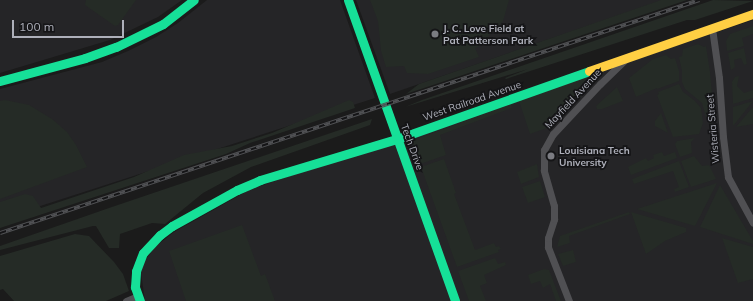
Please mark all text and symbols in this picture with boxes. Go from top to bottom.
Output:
scale bar [14,12,126,38]
text: 100 m [19,19,54,34]
place label: J. C. Love Field at Pat Patterson Park [443,22,533,46]
marker: J. C. Love Field at Pat Patterson Park [430,29,440,39]
street label: Mayfield Avenue [542,67,604,131]
street label: West Railroad Avenue [421,78,523,124]
street label: Wisteria Street [704,94,722,164]
street label: Tech Drive [398,122,426,172]
place label: Louisiana Tech University [559,144,630,168]
marker: Louisiana Tech University [546,151,556,161]

